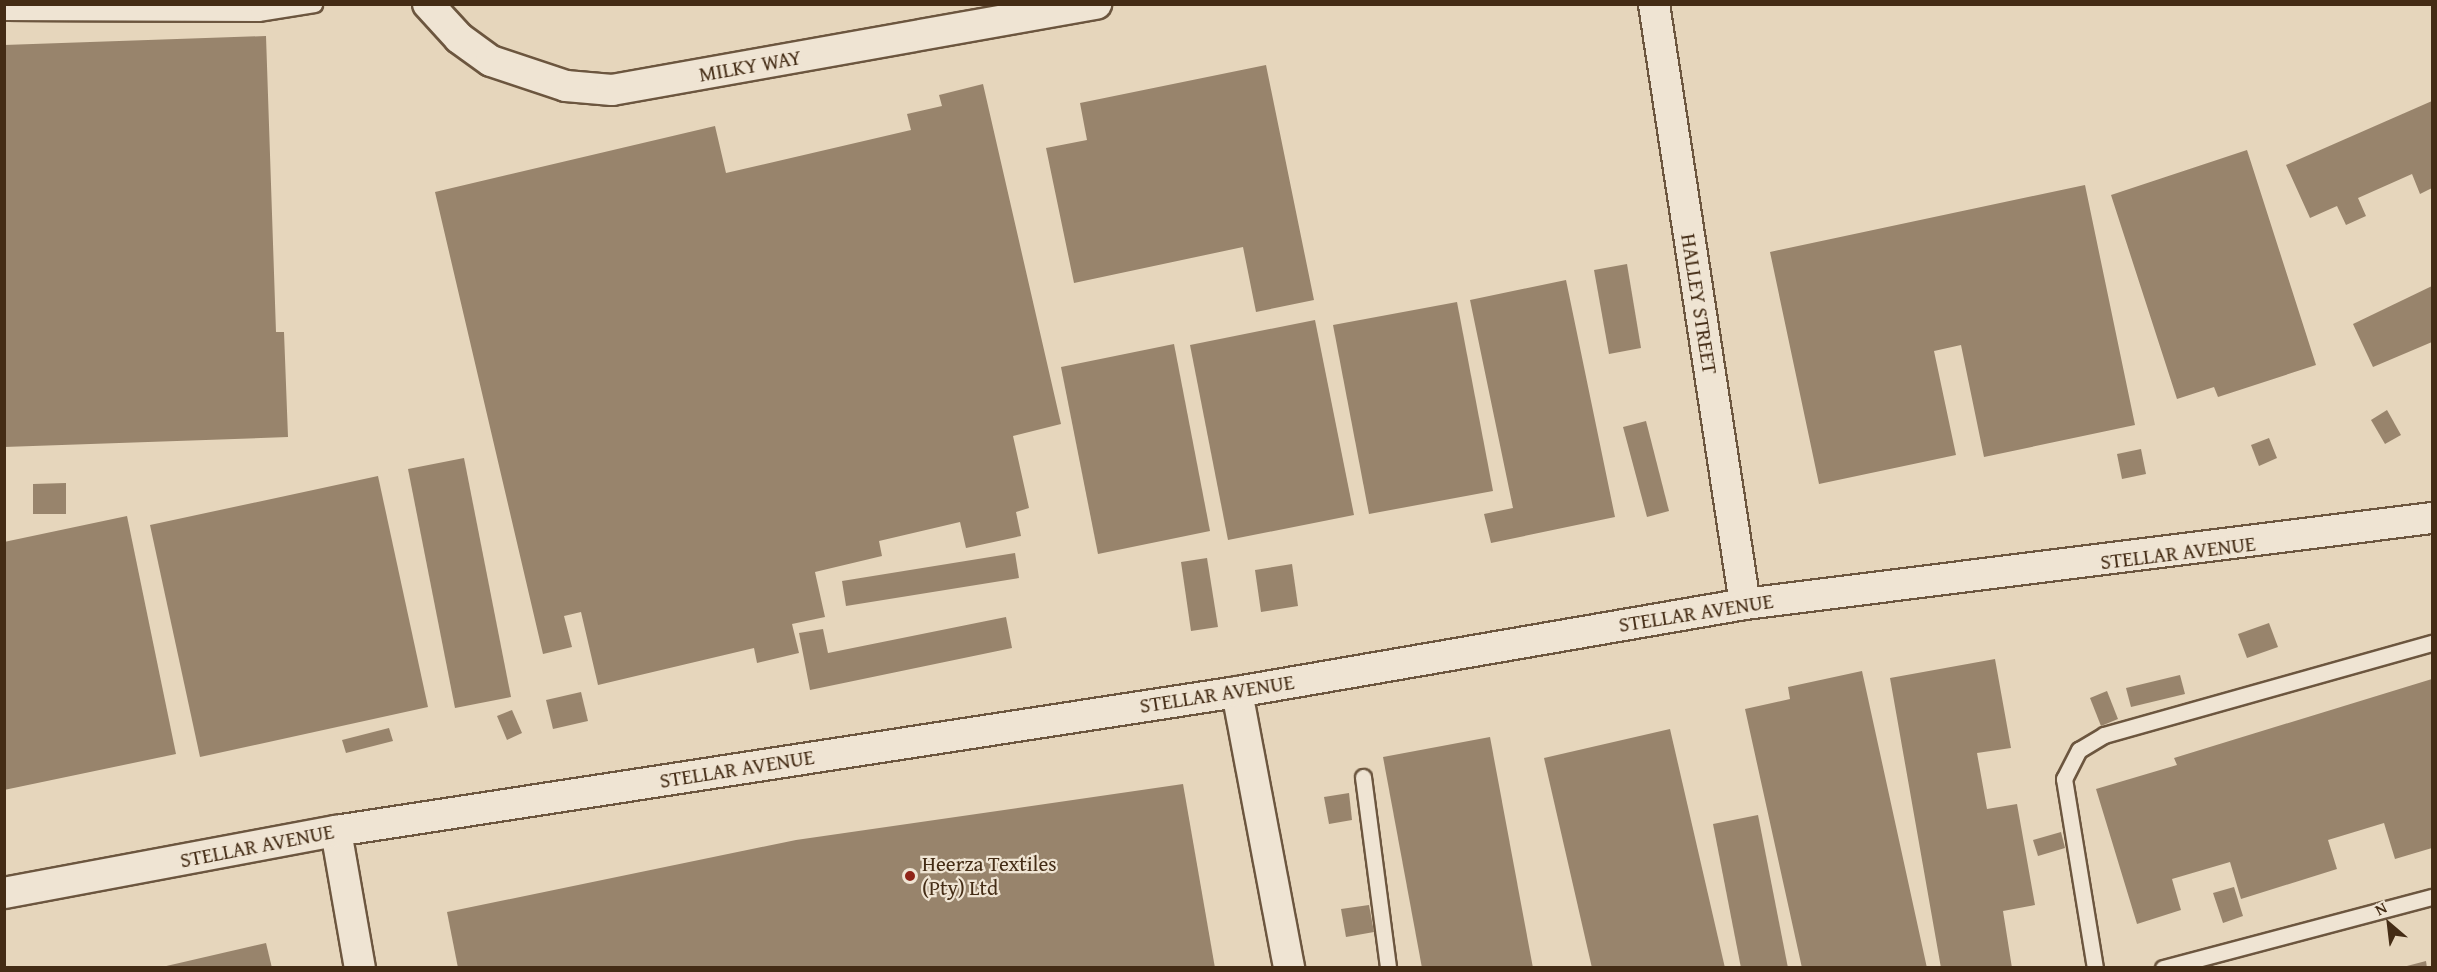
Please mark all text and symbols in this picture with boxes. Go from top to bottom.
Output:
street label: MILKY WAY [697,45,803,87]
street label: HALLEY STREET [1675,232,1723,376]
street label: STELLAR AVENUE [2099,531,2257,575]
street label: STELLAR AVENUE [1617,588,1775,638]
street label: STELLAR AVENUE [1138,669,1296,719]
street label: STELLAR AVENUE [658,744,816,794]
street label: STELLAR AVENUE [178,819,336,873]
place label: Heerza Textiles (Pty) Ltd [922,851,1057,901]
marker: Heerza Textiles (Pty) Ltd [903,869,917,883]
north arrow [2359,894,2419,954]
text: N [2370,895,2391,921]

